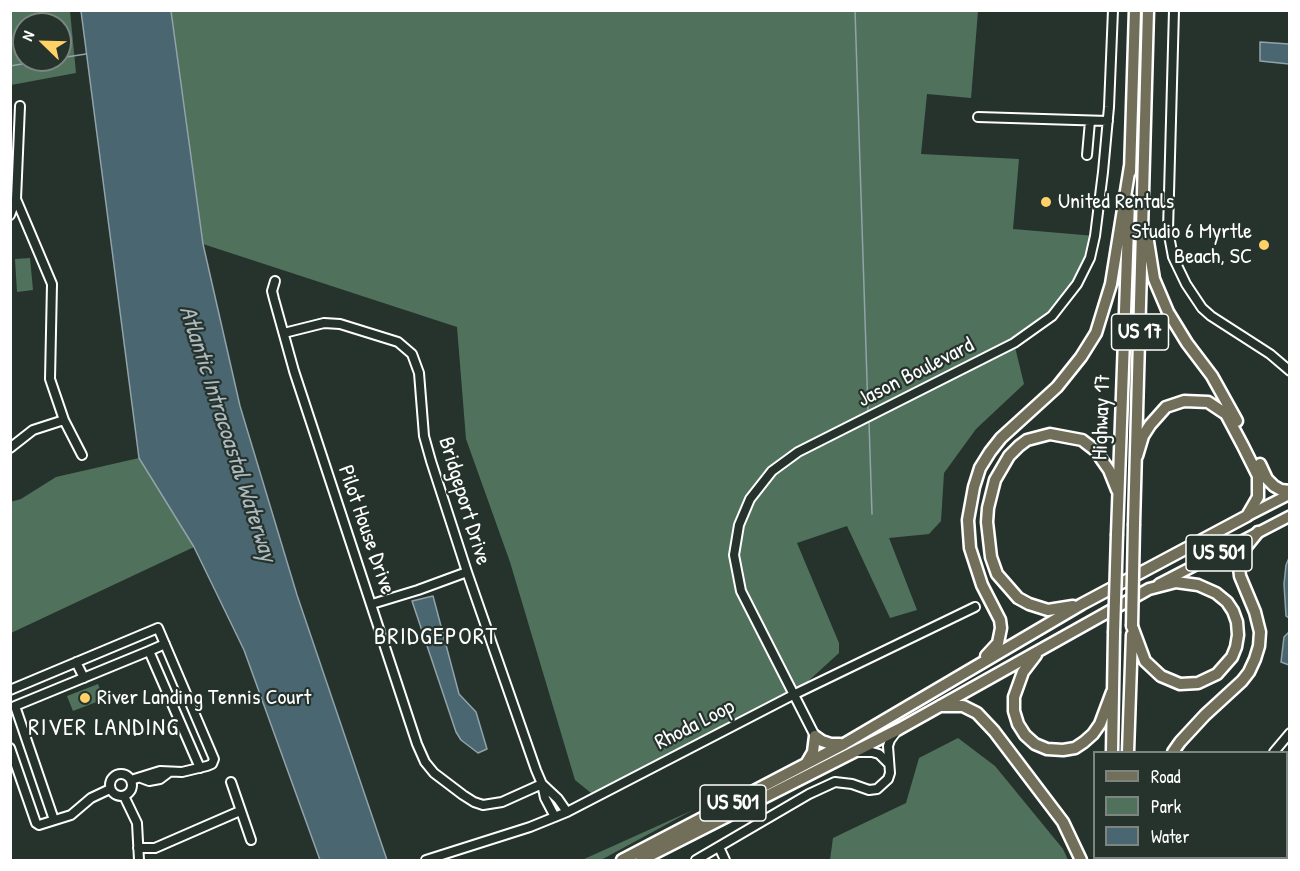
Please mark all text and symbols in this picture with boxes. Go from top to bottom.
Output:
north arrow [12,12,72,72]
text: N [15,28,39,44]
place label: United Rentals [1058,189,1174,215]
marker: United Rentals [1039,195,1053,209]
place label: Studio 6 Myrtle Beach, SC [1131,219,1252,270]
marker: Studio 6 Myrtle Beach, SC [1257,238,1271,252]
water label: Atlantic Intracoastal Waterway [172,302,282,566]
road number: US 17 [1112,314,1168,350]
street label: Jason Boulevard [853,332,979,414]
street label: Highway 17 [1087,373,1117,461]
street label: Bridgeport Drive [432,434,496,568]
street label: Pilot House Drive [332,462,400,598]
road number: US 501 [1186,535,1252,571]
district label: BRIDGEPORT [374,624,498,652]
place label: River Landing Tennis Court [97,685,311,711]
marker: River Landing Tennis Court [78,691,92,705]
street label: Rhoda Loop [651,694,739,756]
district label: RIVER LANDING [28,715,180,743]
legend [1093,751,1288,859]
text: Road [1151,764,1181,789]
road number: US 501 [700,785,766,821]
text: Park [1151,794,1181,819]
text: Water [1151,824,1189,849]

